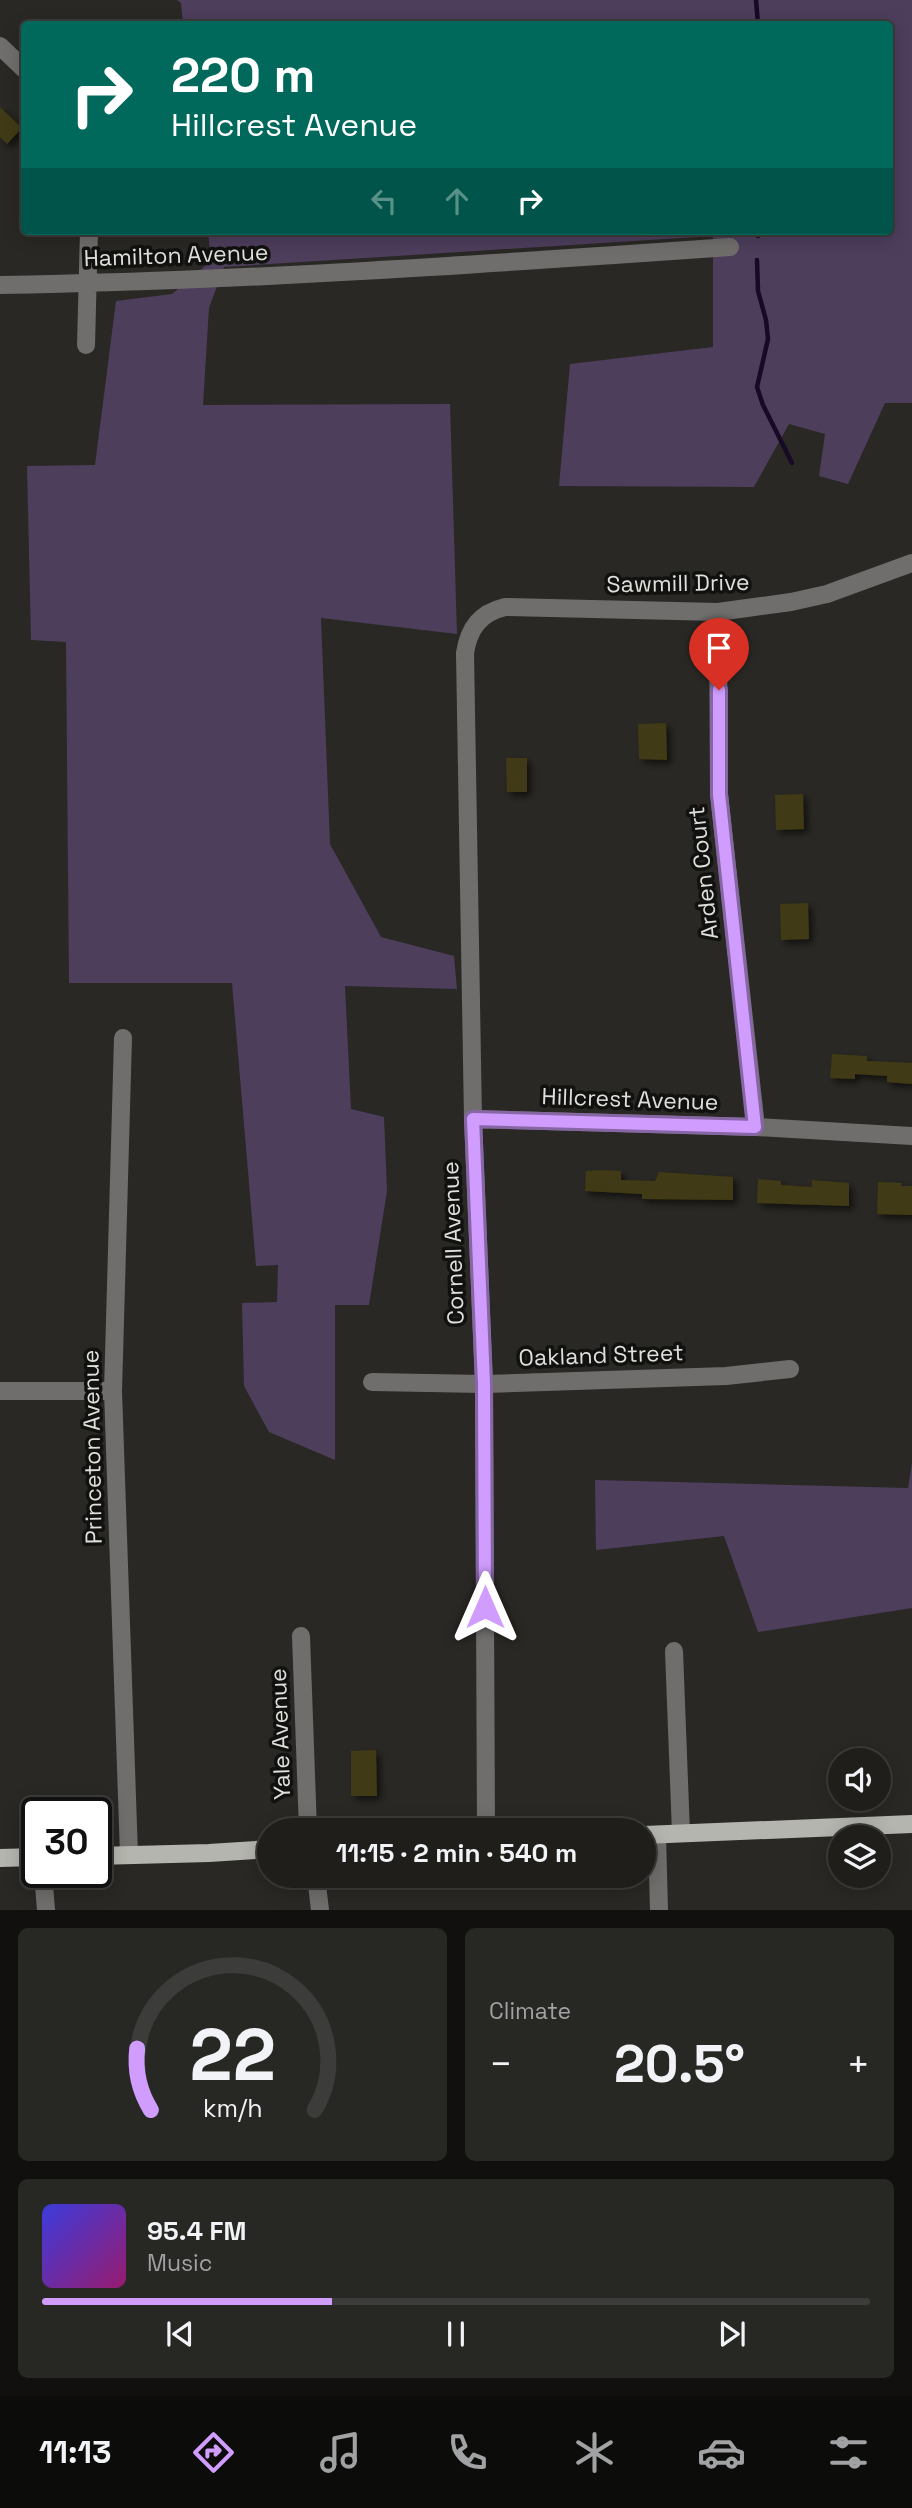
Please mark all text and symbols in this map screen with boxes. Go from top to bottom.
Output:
text: 220 m [171,44,315,106]
icon: right [56,49,147,140]
text: Hillcrest Avenue [171,105,417,145]
icon: left [365,182,403,220]
icon: ahead [438,182,476,220]
icon: right [511,182,549,220]
street label: Hamilton Avenue [83,237,269,273]
street label: Sawmill Drive [606,567,750,599]
pin [689,618,749,690]
icon: arrive [700,629,738,667]
street label: Arden Court [681,805,725,941]
street label: Hillcrest Avenue [541,1081,719,1117]
street label: Cornell Avenue [435,1161,471,1325]
street label: Oakland Street [518,1337,684,1373]
street label: Princeton Avenue [75,1350,109,1544]
position arrow [448,1570,522,1644]
street label: Yale Avenue [263,1668,297,1800]
map controls [828,1748,891,1888]
button: sound [828,1748,891,1811]
speed limit sign: 30 [21,1797,112,1888]
button: layers [828,1825,891,1888]
text: 11:15 · 2 min · 540 m [336,1836,577,1870]
text: Climate [489,1996,571,2026]
text: 22 [189,2009,276,2102]
text: 20.5° [614,2031,745,2097]
text: − [489,2040,513,2088]
text: + [846,2040,870,2088]
text: km/h [203,2092,262,2124]
text: 95.4 FM [147,2214,246,2248]
text: Music [147,2248,212,2278]
icon: previous [161,2315,199,2353]
icon: pause [437,2315,475,2353]
icon: next [713,2315,751,2353]
icon: directions [189,2428,238,2477]
icon: music [316,2428,365,2477]
icon: phone [443,2428,492,2477]
icon: climate [570,2428,619,2477]
icon: car [697,2428,746,2477]
icon: filters [824,2428,873,2477]
text: 11:13 [39,2432,111,2472]

